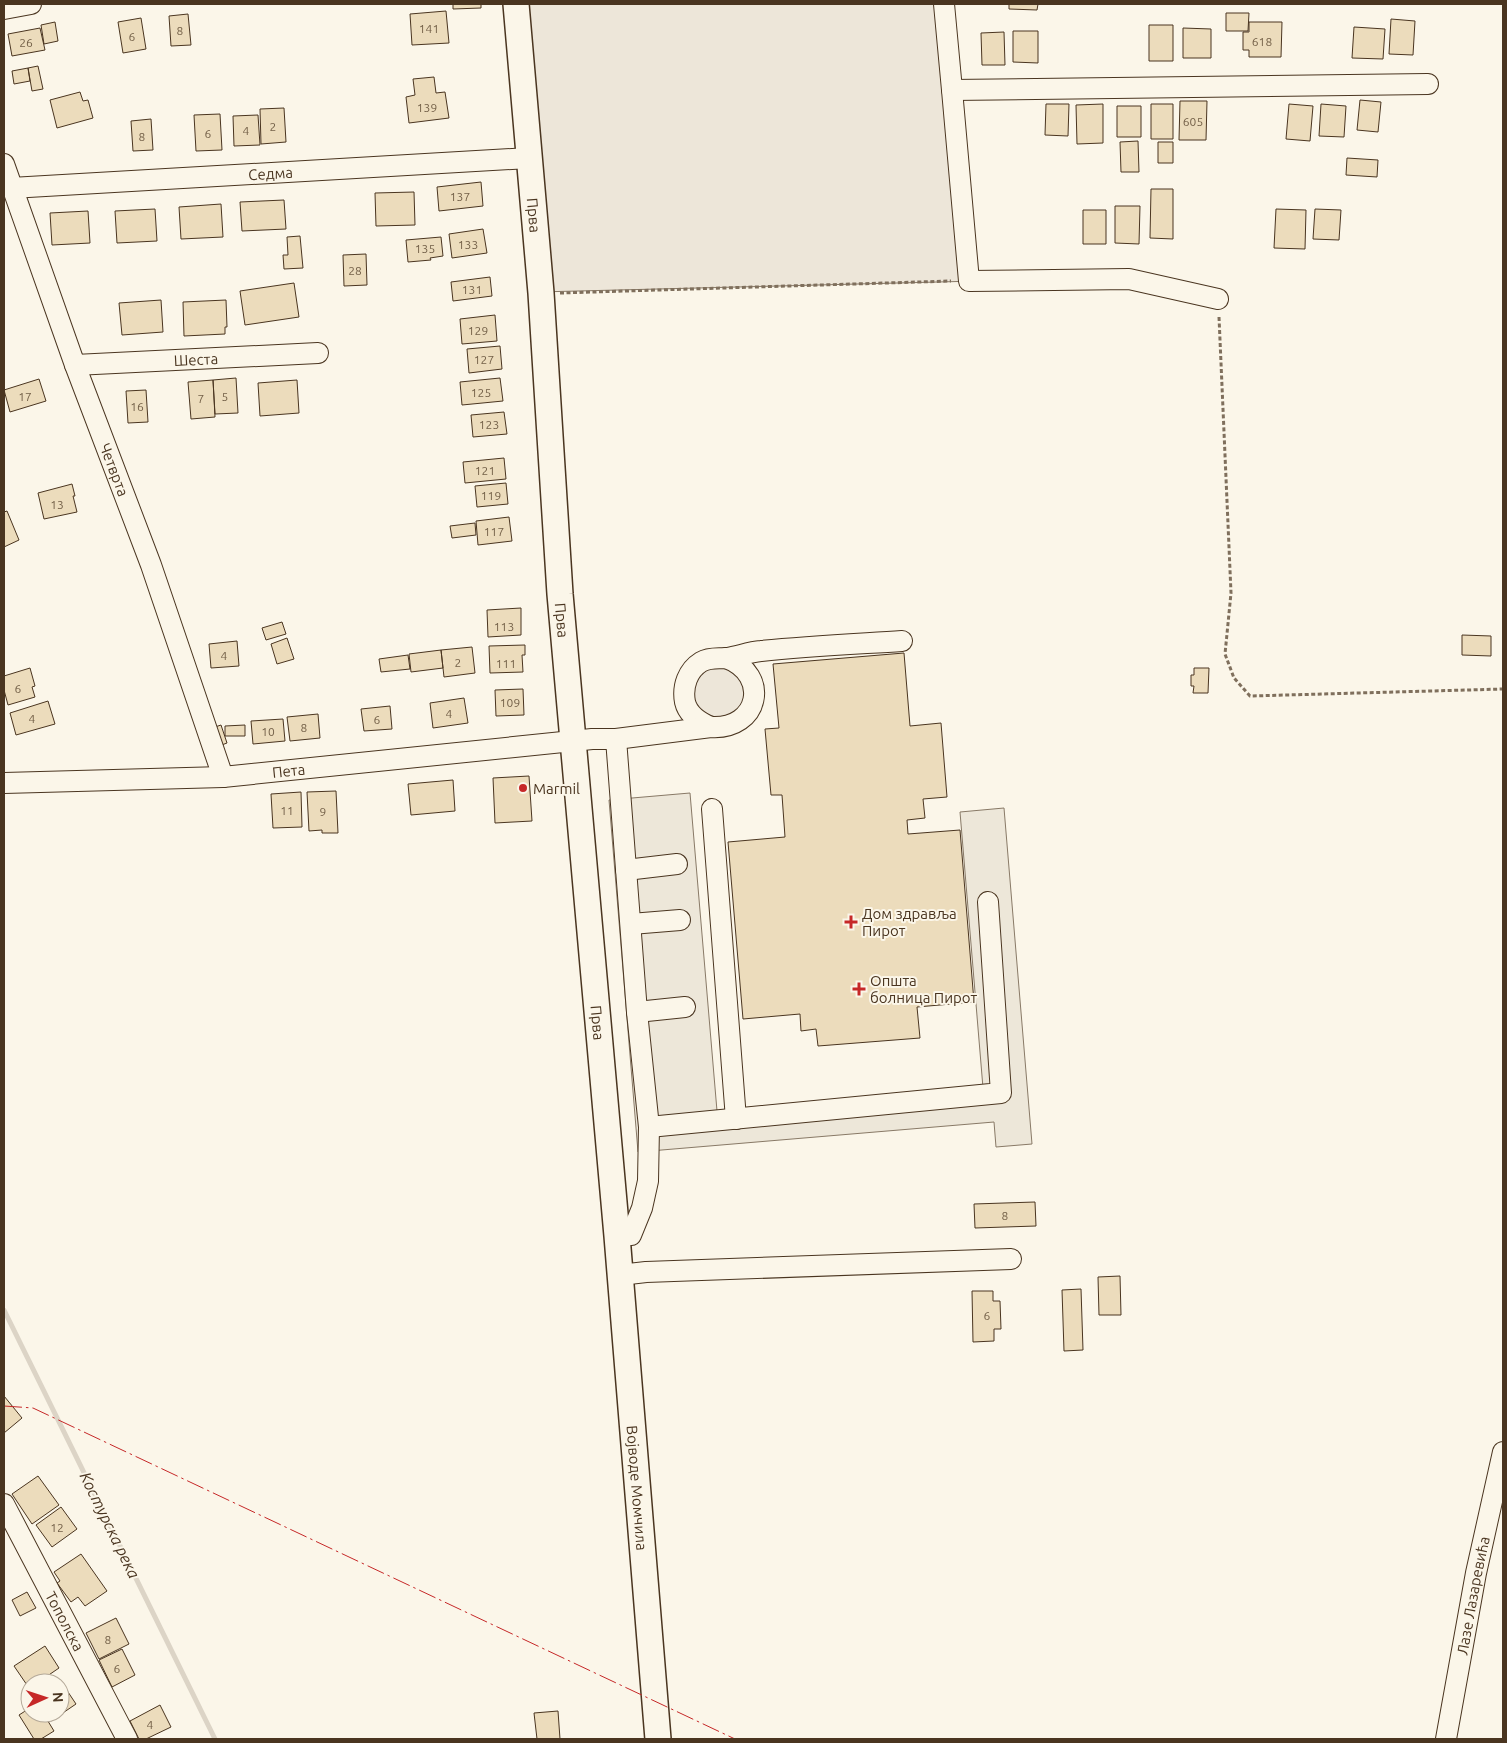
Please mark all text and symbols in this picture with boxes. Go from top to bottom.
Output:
house number: 141 [419,22,439,35]
house number: 8 [177,24,184,37]
house number: 6 [129,30,136,43]
house number: 618 [1252,35,1272,48]
house number: 26 [19,36,33,49]
house number: 139 [417,101,437,114]
house number: 605 [1183,115,1203,128]
house number: 2 [270,120,276,133]
house number: 4 [243,124,250,137]
house number: 6 [205,127,212,140]
house number: 8 [139,130,146,143]
street label: Седма [248,163,293,183]
house number: 137 [450,190,470,203]
street label: Прва [524,197,544,233]
house number: 133 [458,238,478,251]
house number: 135 [415,242,435,255]
house number: 28 [348,264,362,277]
house number: 131 [462,283,482,296]
house number: 129 [468,324,488,337]
street label: Шеста [173,349,218,369]
house number: 127 [474,353,494,366]
house number: 125 [471,386,491,399]
house number: 17 [18,390,32,403]
house number: 5 [222,390,228,403]
house number: 7 [198,392,204,405]
house number: 16 [130,400,144,413]
house number: 123 [479,418,499,431]
street label: Четврта [97,440,133,499]
house number: 121 [475,464,495,477]
house number: 119 [481,489,501,502]
house number: 13 [50,498,64,511]
house number: 117 [484,525,504,538]
street label: Прва [552,602,572,638]
house number: 113 [494,620,514,633]
house number: 4 [221,649,228,662]
house number: 2 [455,656,461,669]
house number: 111 [496,657,516,670]
house number: 6 [15,682,22,695]
house number: 109 [500,696,520,709]
house number: 4 [446,707,453,720]
house number: 4 [29,712,36,725]
house number: 6 [374,713,381,726]
house number: 8 [301,721,308,734]
house number: 10 [261,725,275,738]
street label: Пета [271,760,306,780]
place label: Marmil [533,780,580,797]
marker: Marmil [517,782,529,794]
house number: 11 [280,804,294,817]
house number: 9 [320,805,326,818]
place label: Дом здравља Пирот [862,905,957,939]
marker: Дом здравља Пирот [844,915,858,929]
place label: Општа болница Пирот [870,972,978,1006]
marker: Општа болница Пирот [852,982,866,996]
street label: Прва [588,1004,608,1041]
house number: 8 [1002,1209,1009,1222]
house number: 6 [984,1309,991,1322]
street label: Војводе Момчила [624,1425,651,1551]
water label: Костурска река [77,1469,144,1581]
house number: 12 [50,1521,64,1534]
street label: Лазе Лазаревића [1453,1534,1492,1656]
street label: Тополска [43,1588,88,1654]
house number: 8 [105,1633,112,1646]
house number: 6 [114,1662,121,1675]
north arrow [20,1673,70,1723]
text: N [50,1692,66,1703]
house number: 4 [147,1718,154,1731]

